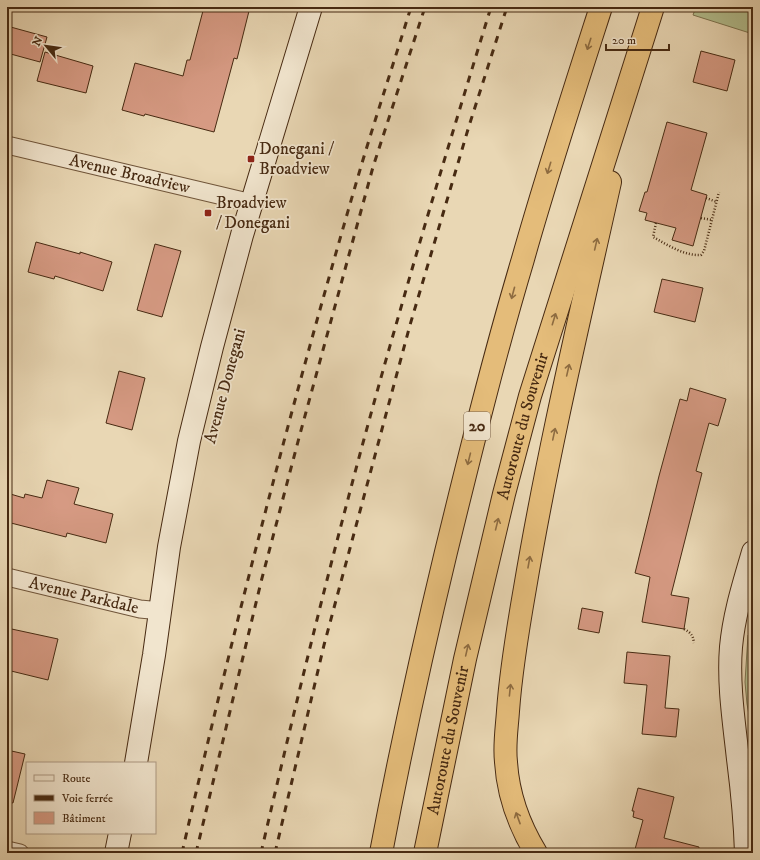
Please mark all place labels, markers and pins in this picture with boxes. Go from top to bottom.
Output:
place label: Donegani / Broadview [259,138,334,180]
marker: Donegani / Broadview [246,154,256,164]
place label: Broadview / Donegani [216,192,290,234]
marker: Broadview / Donegani [203,208,213,218]

